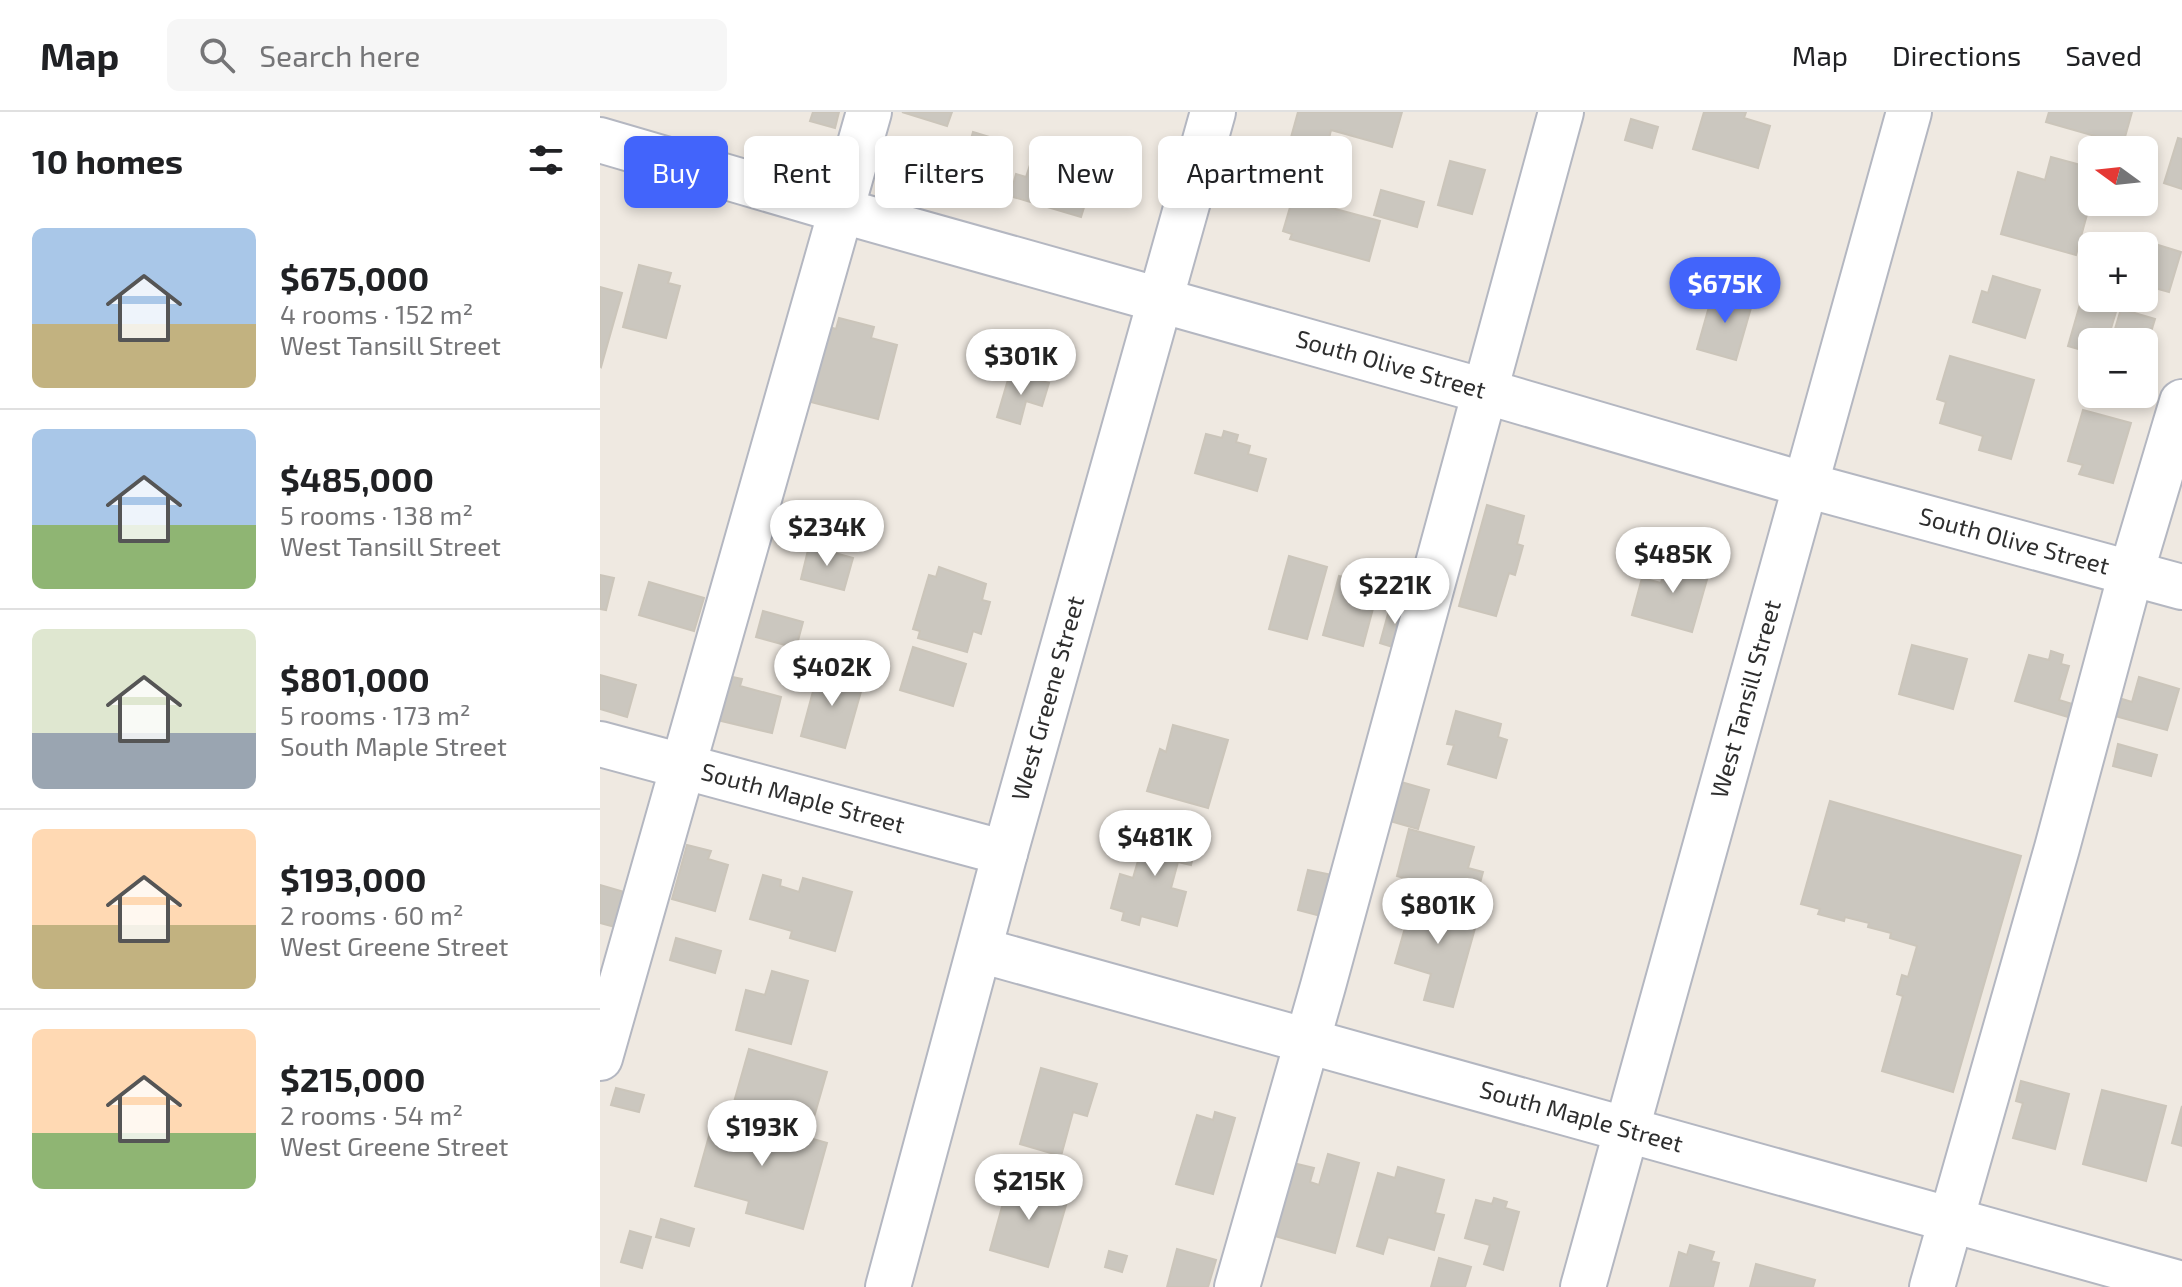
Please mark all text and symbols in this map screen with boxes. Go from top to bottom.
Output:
search box [167,19,727,91]
text: Map [40,32,119,78]
icon: search [195,33,239,77]
text: Search here [259,37,420,73]
text: Map [1792,38,1848,72]
text: Directions [1892,38,2021,72]
text: Saved [2065,38,2142,72]
chip: Buy [624,136,728,208]
chip: Rent [744,136,859,208]
chip: Filters [875,136,1013,208]
chip: New [1029,136,1142,208]
chip: Apartment [1158,136,1352,208]
north arrow [2078,136,2158,216]
map controls [2078,136,2158,408]
icon: filters [524,138,568,182]
text: 10 homes [32,140,183,181]
button: + [2078,232,2158,312]
text: $675,000 [280,257,429,298]
pin: $675K [1669,257,1781,325]
icon: home [96,260,192,356]
text: $675K [1688,267,1762,298]
text: 4 rooms · 152 m² [280,298,473,329]
street label: South Olive Street [1293,323,1489,404]
button: − [2078,328,2158,408]
text: West Tansill Street [280,329,501,360]
pin: $301K [965,329,1077,397]
text: $301K [984,339,1058,370]
text: $485,000 [280,458,434,499]
icon: home [96,461,192,557]
text: 5 rooms · 138 m² [280,499,473,530]
pin: $234K [771,500,883,568]
street label: South Olive Street [1916,500,2113,580]
text: $234K [788,510,866,541]
pin: $485K [1617,527,1729,595]
text: West Tansill Street [280,530,501,561]
text: $485K [1634,537,1712,568]
pin: $221K [1339,558,1451,626]
text: $221K [1358,568,1432,599]
street label: West Greene Street [1004,593,1089,804]
street label: West Tansill Street [1703,597,1786,801]
pin: $402K [776,640,888,708]
text: $402K [792,650,872,681]
text: $801,000 [280,658,430,699]
icon: home [96,661,192,757]
text: 5 rooms · 173 m² [280,699,471,730]
text: South Maple Street [280,730,507,761]
street label: South Maple Street [698,756,908,838]
pin: $481K [1099,810,1211,878]
text: $481K [1117,820,1193,851]
text: $193,000 [280,858,426,899]
icon: home [96,861,192,957]
pin: $801K [1382,878,1494,946]
text: $801K [1400,888,1476,919]
text: 2 rooms · 60 m² [280,899,464,930]
text: West Greene Street [280,930,509,961]
text: $215,000 [280,1058,426,1099]
icon: home [96,1061,192,1157]
street label: South Maple Street [1477,1074,1686,1158]
text: 2 rooms · 54 m² [280,1099,463,1130]
pin: $193K [706,1100,818,1168]
text: $193K [726,1110,798,1141]
text: West Greene Street [280,1130,509,1161]
pin: $215K [973,1154,1085,1222]
text: $215K [993,1164,1065,1195]

